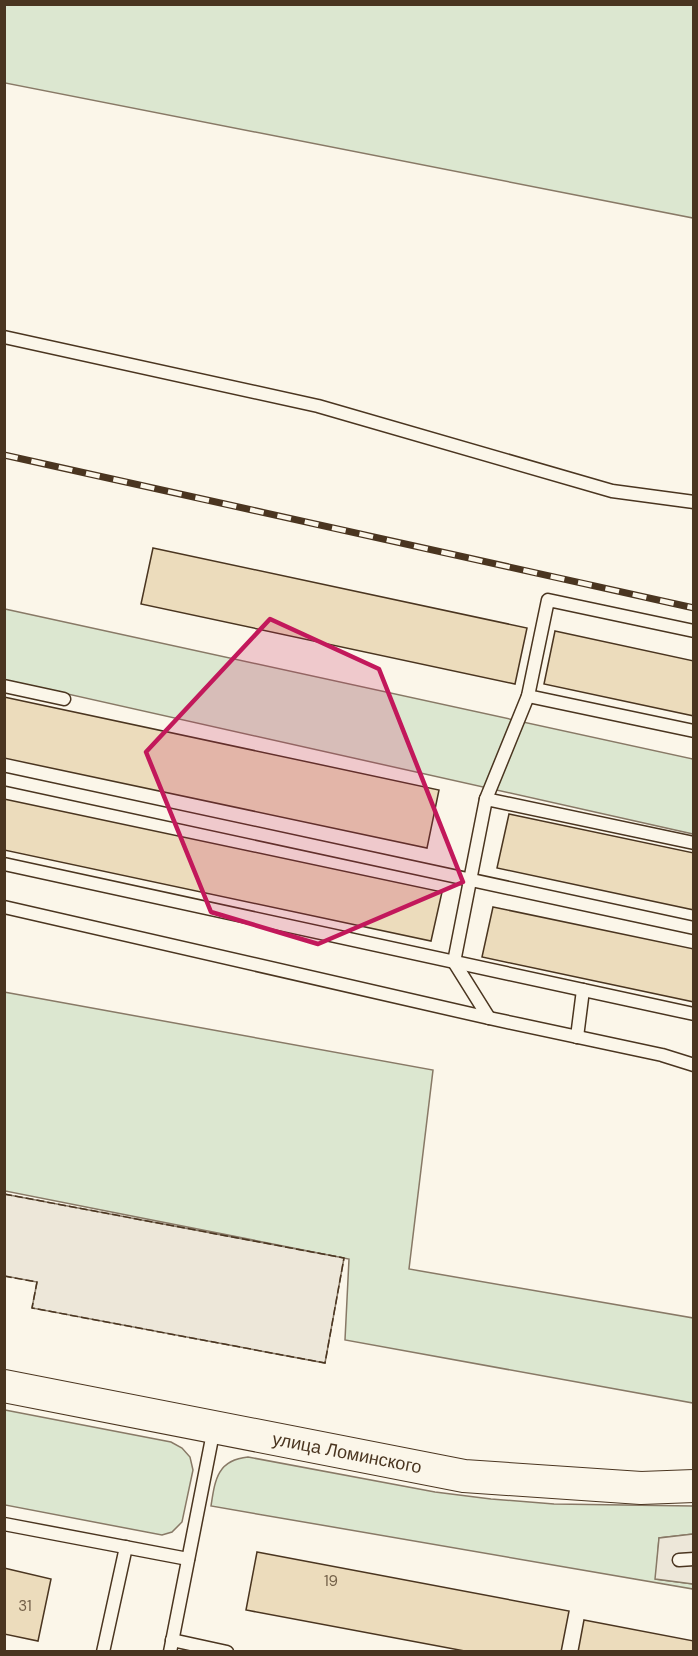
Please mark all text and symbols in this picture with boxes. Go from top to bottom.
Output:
street label: улица Ломинского [270,1427,424,1479]
house number: 19 [324,1571,338,1591]
house number: 31 [18,1596,32,1616]

